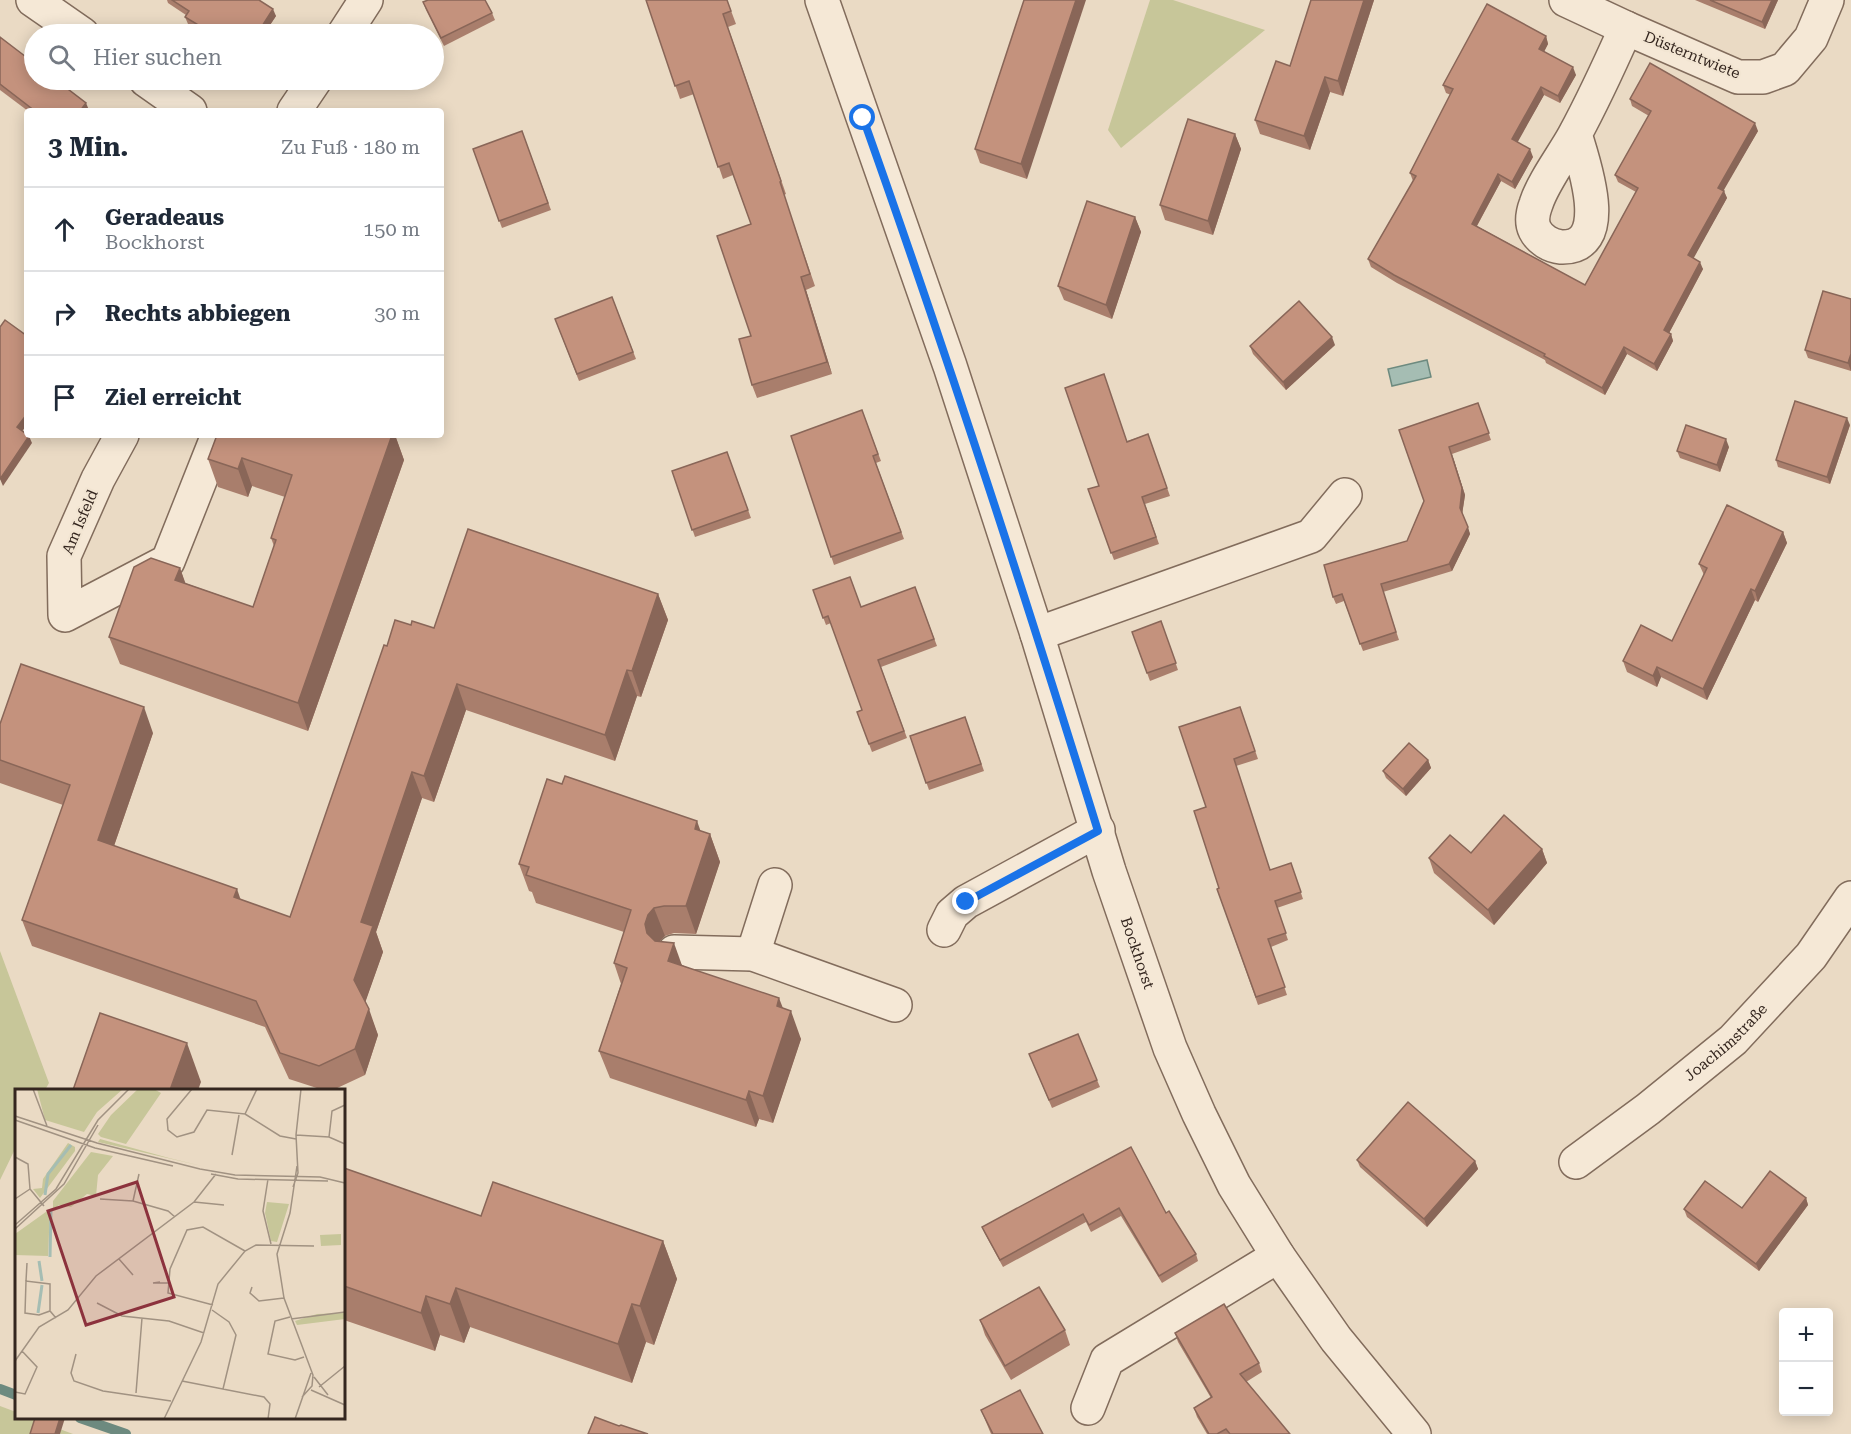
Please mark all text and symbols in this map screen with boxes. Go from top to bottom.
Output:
search box [24,24,444,90]
street label: Düsterntwiete [1641,27,1743,83]
icon: search [45,41,78,74]
text: Hier suchen [93,45,222,70]
route start [849,104,875,130]
text: 3 Min. [48,132,129,162]
text: Zu Fuß · 180 m [281,135,420,159]
text: Geradeaus [105,205,224,230]
icon: ahead [48,213,81,246]
text: 150 m [363,217,420,241]
text: Bockhorst [105,230,205,254]
icon: right [48,297,81,330]
text: Rechts abbiegen [105,301,291,326]
text: 30 m [374,301,420,325]
icon: arrive [48,381,81,414]
text: Ziel erreicht [105,385,241,410]
street label: Am Isfeld [58,487,102,557]
route end [952,888,978,914]
street label: Bockhorst [1117,915,1158,992]
street label: Joachimstraße [1681,1000,1771,1085]
inset map [15,1089,345,1419]
map controls [1779,1308,1833,1416]
button: + [1779,1308,1833,1362]
button: − [1779,1362,1833,1416]

